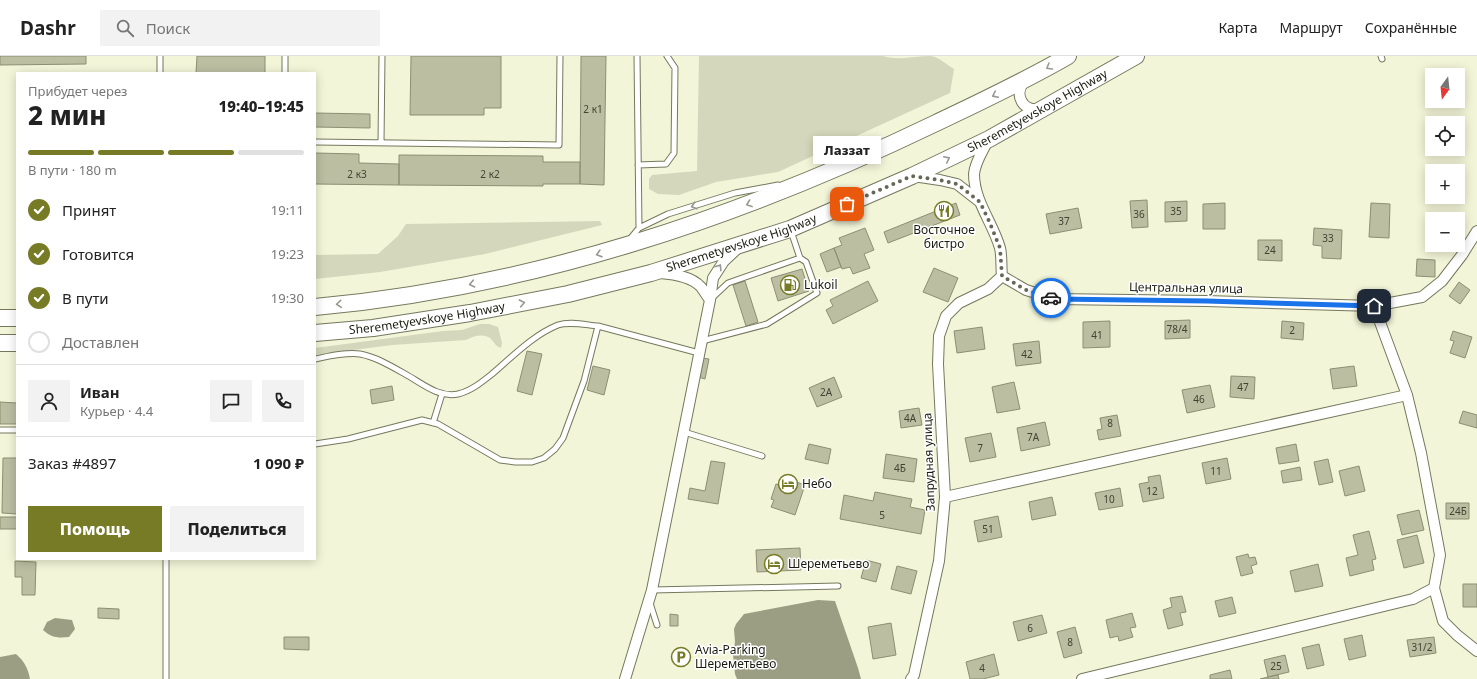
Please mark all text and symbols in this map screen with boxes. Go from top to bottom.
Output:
search box [100,10,380,46]
text: Dashr [20,15,76,41]
icon: search [114,17,136,39]
text: Поиск [146,18,190,38]
text: Карта [1218,18,1257,37]
text: Маршрут [1279,18,1343,37]
text: Сохранённые [1365,18,1457,37]
one-way arrow [1046,62,1053,69]
street label: Sheremetyevskoye Highway [964,64,1111,156]
north arrow [1425,68,1465,108]
map controls [1425,68,1465,252]
text: Прибудет через [28,82,127,100]
one-way arrow [992,90,999,97]
text: 19:40–19:45 [219,96,304,116]
text: 2 мин [28,97,106,133]
house number: 2 к1 [583,102,603,116]
button: locate [1425,116,1465,156]
callout: Лаззат [813,136,881,164]
text: Лаззат [824,141,870,159]
one-way arrow [943,156,951,164]
text: В пути · 180 m [28,161,117,179]
button: + [1425,164,1465,204]
house number: 2 к3 [347,167,367,181]
house number: 2 к2 [480,167,500,181]
pin [830,187,864,221]
icon: bag [836,193,858,215]
icon: check [28,199,50,221]
text: Принят [62,200,116,220]
one-way arrow [745,200,752,208]
restaurant icon: Восточное бистро [933,200,955,222]
text: 19:11 [271,201,304,219]
one-way arrow [691,201,698,210]
house number: 35 [1170,204,1182,218]
house number: 36 [1133,207,1145,221]
street label: Sheremetyevskoye Highway [664,209,820,276]
button: − [1425,212,1465,252]
house number: 37 [1058,214,1070,228]
place label: Восточное бистро [913,221,975,252]
house number: 33 [1322,231,1334,245]
icon: check [28,243,50,265]
house number: 24 [1264,243,1276,257]
text: Готовится [62,244,134,264]
text: 19:23 [271,245,304,263]
one-way arrow [595,249,602,258]
one-way arrow [715,264,722,271]
fuel station icon: Lukoil [779,274,801,296]
place label: Lukoil [804,276,838,293]
courier [1031,278,1071,318]
street label: Центральная улица [1129,278,1243,297]
one-way arrow [469,280,475,288]
icon: check [28,287,50,309]
icon: car [1040,287,1062,309]
text: В пути [62,288,109,308]
text: 19:30 [271,289,304,307]
pin [1357,289,1391,323]
icon: home [1363,295,1385,317]
street label: Sheremetyevskoye Highway [348,297,507,338]
one-way arrow [518,299,525,307]
one-way arrow [336,300,342,309]
house number: 78/4 [1167,322,1188,336]
house number: 2 [1289,323,1295,337]
house number: 41 [1091,328,1103,342]
text: Доставлен [62,332,139,352]
house number: 42 [1021,347,1033,361]
button: person [28,380,70,422]
button: chat [210,380,252,422]
button: phone [262,380,304,422]
house number: 47 [1237,380,1249,394]
text: Иван [80,382,120,402]
house number: 2А [820,385,833,399]
house number: 46 [1193,392,1205,406]
text: Курьер · 4.4 [80,402,153,420]
house number: 4А [904,411,917,425]
street label: Запрудная улица [918,412,939,512]
house number: 8 [1107,416,1113,430]
house number: 7А [1027,430,1040,444]
house number: 7 [977,441,983,455]
text: Заказ #4897 [28,453,116,473]
text: 1 090 ₽ [253,453,304,473]
house number: 4Б [894,461,906,475]
house number: 11 [1210,464,1222,478]
hotel icon: Небо [777,473,799,495]
place label: Небо [802,475,832,492]
house number: 12 [1146,484,1158,498]
house number: 10 [1103,492,1115,506]
house number: 24Б [1449,504,1467,518]
button: Помощь [28,506,162,552]
button: Поделиться [170,506,304,552]
house number: 5 [879,508,885,522]
house number: 51 [982,522,994,536]
hotel icon: Шереметьево [763,553,785,575]
place label: Шереметьево [788,555,869,572]
house number: 6 [1027,621,1033,635]
house number: 8 [1067,635,1073,649]
house number: 31/2 [1412,640,1433,654]
place label: Avia-Parking Шереметьево [695,641,776,672]
parking icon: Avia-Parking Шереметьево [670,646,692,668]
house number: 25 [1270,659,1282,673]
house number: 4 [979,661,985,675]

